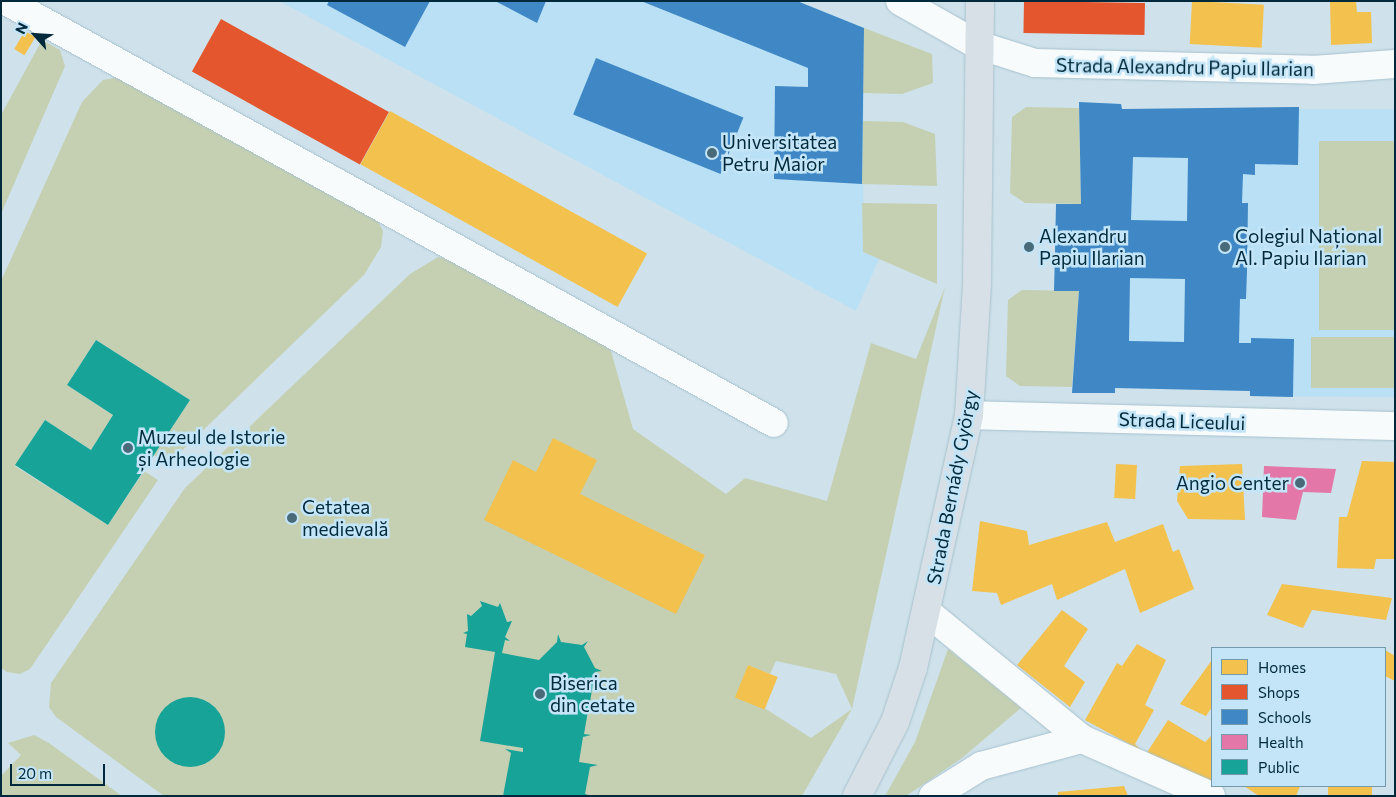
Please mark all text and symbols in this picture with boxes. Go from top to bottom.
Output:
north arrow [10,10,60,60]
text: N [11,20,31,37]
street label: Strada Alexandru Papiu Ilarian [1056,53,1314,81]
place label: Universitatea Petru Maior [722,131,837,175]
marker: Universitatea Petru Maior [706,147,718,159]
place label: Alexandru Papiu Ilarian [1039,225,1145,269]
place label: Colegiul Național Al. Papiu Ilarian [1235,225,1382,269]
marker: Alexandru Papiu Ilarian [1023,241,1035,253]
marker: Colegiul Național Al. Papiu Ilarian [1219,241,1231,253]
street label: Strada Bernády György [922,388,982,586]
street label: Strada Liceului [1118,407,1246,435]
place label: Muzeul de Istorie și Arheologie [138,426,285,470]
marker: Muzeul de Istorie și Arheologie [122,442,134,454]
place label: Angio Center [1176,472,1289,494]
marker: Angio Center [1293,476,1307,490]
place label: Cetatea medievală [302,496,388,540]
marker: Cetatea medievală [286,512,298,524]
legend [1211,647,1386,787]
text: Homes [1258,658,1306,676]
place label: Biserica din cetate [550,672,635,716]
text: Shops [1258,683,1300,701]
marker: Biserica din cetate [534,688,546,700]
text: Schools [1258,708,1311,726]
text: Health [1258,733,1304,751]
scale bar [12,754,108,786]
text: Public [1258,758,1300,776]
text: 20 m [18,764,52,782]

